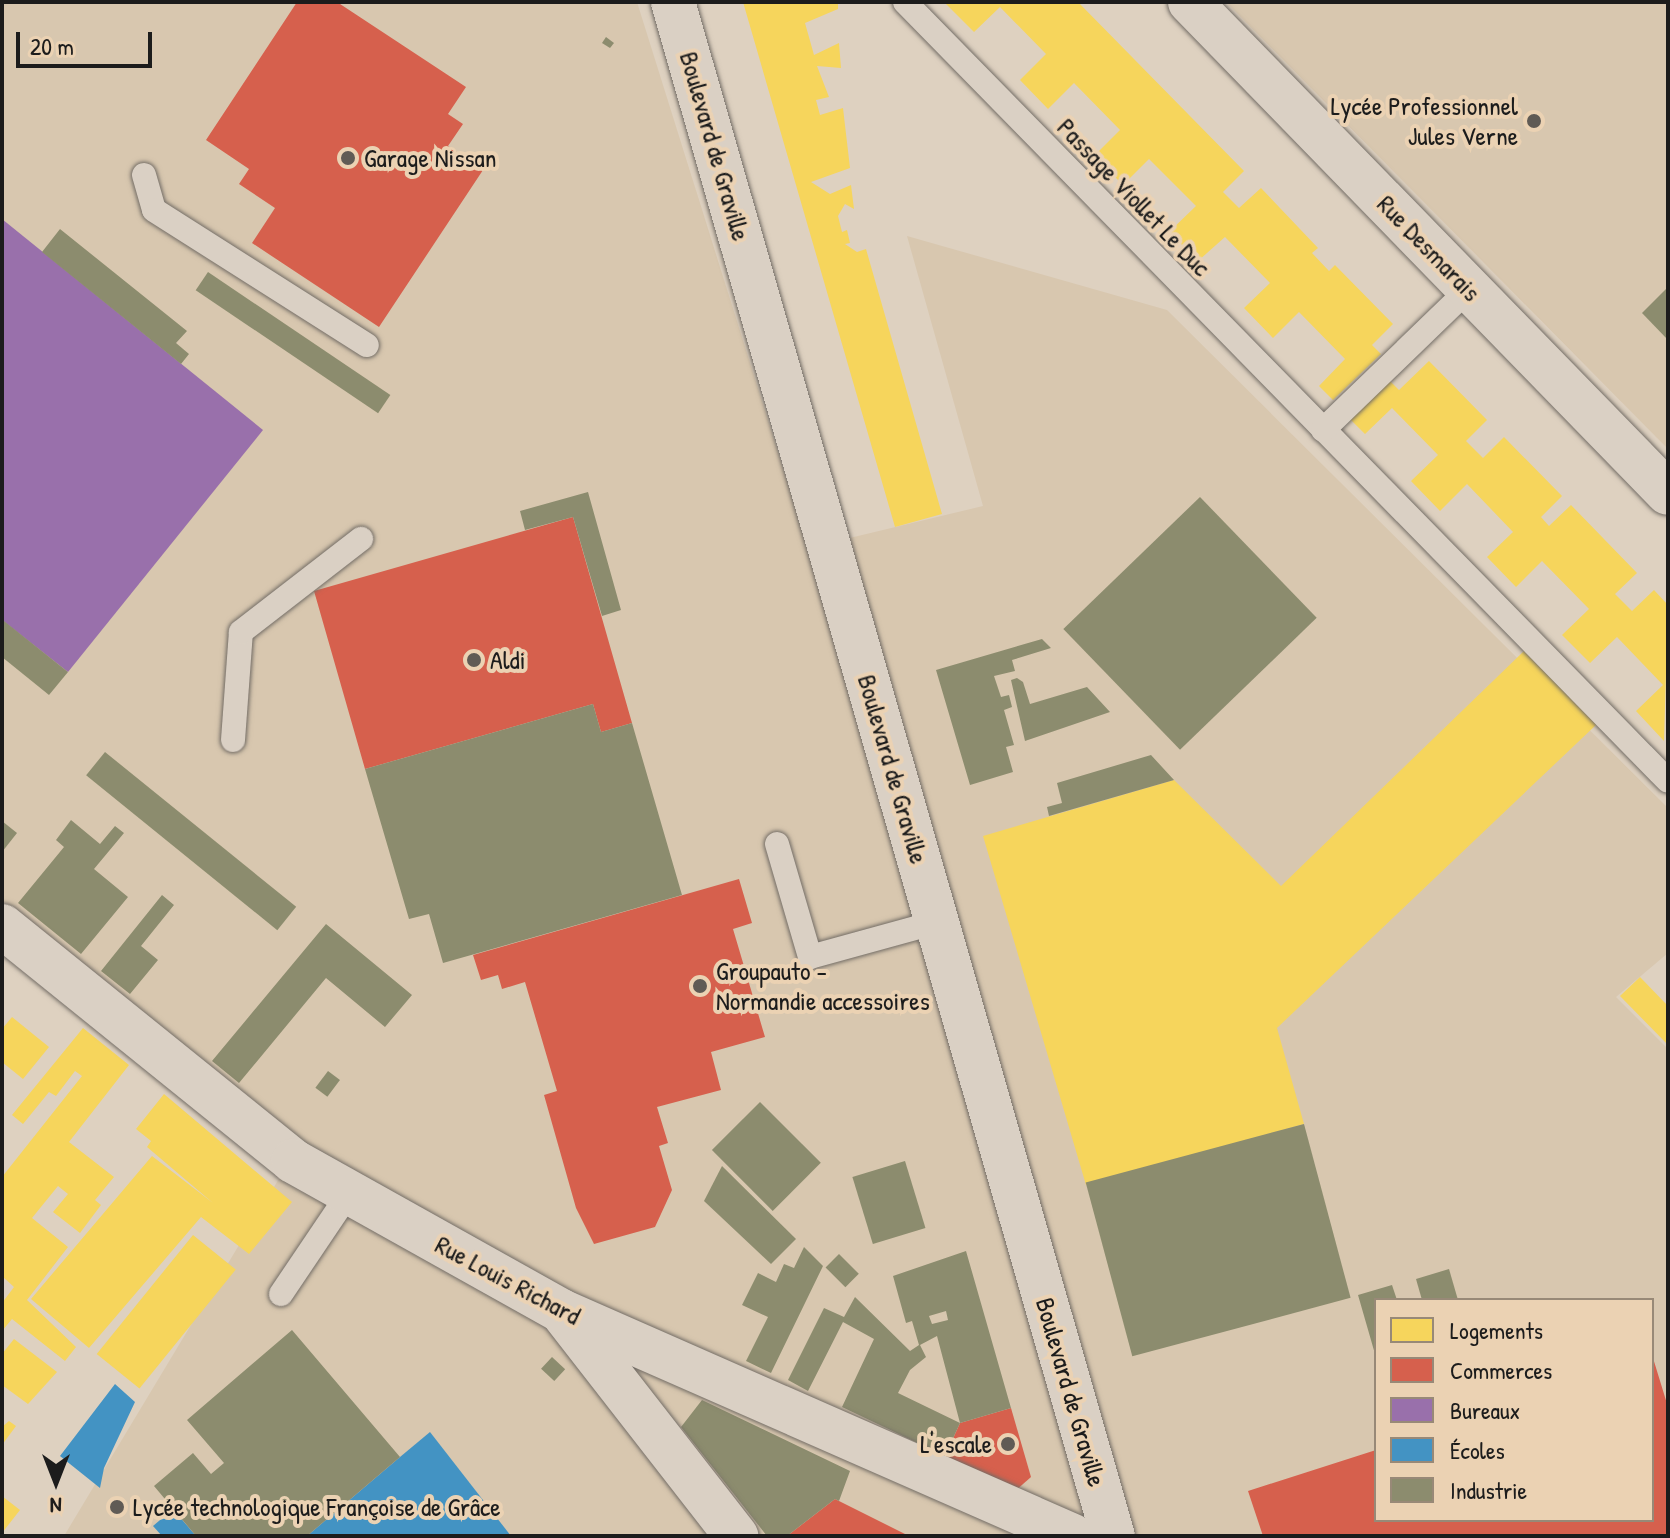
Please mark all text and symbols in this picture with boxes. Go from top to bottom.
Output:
scale bar [20,16,156,66]
text: 20 m [30,30,74,62]
street label: Boulevard de Graville [673,48,757,244]
place label: Lycée Professionnel Jules Verne [1331,90,1518,152]
street label: Passage Viollet Le Duc [1051,112,1217,282]
marker: Lycée Professionnel Jules Verne [1525,112,1543,130]
place label: Garage Nissan [364,142,496,174]
marker: Garage Nissan [339,149,357,167]
street label: Rue Desmarais [1371,189,1487,307]
place label: Aldi [490,644,526,676]
marker: Aldi [465,651,483,669]
street label: Boulevard de Graville [851,671,935,867]
place label: Groupauto - Normandie accessoires [716,955,930,1016]
marker: Groupauto - Normandie accessoires [691,977,709,995]
street label: Rue Louis Richard [430,1229,586,1331]
street label: Boulevard de Graville [1029,1294,1113,1490]
legend [1374,1298,1654,1522]
text: Logements [1450,1314,1543,1346]
text: Commerces [1450,1354,1552,1386]
text: Bureaux [1450,1394,1520,1426]
place label: L'escale [920,1428,992,1460]
text: Écoles [1450,1434,1505,1466]
marker: L'escale [999,1435,1017,1453]
north arrow [16,1442,96,1522]
text: Industrie [1450,1474,1527,1506]
text: N [50,1491,62,1521]
place label: Lycée technologique Françoise de Grâce [133,1491,501,1523]
marker: Lycée technologique Françoise de Grâce [108,1498,126,1516]

